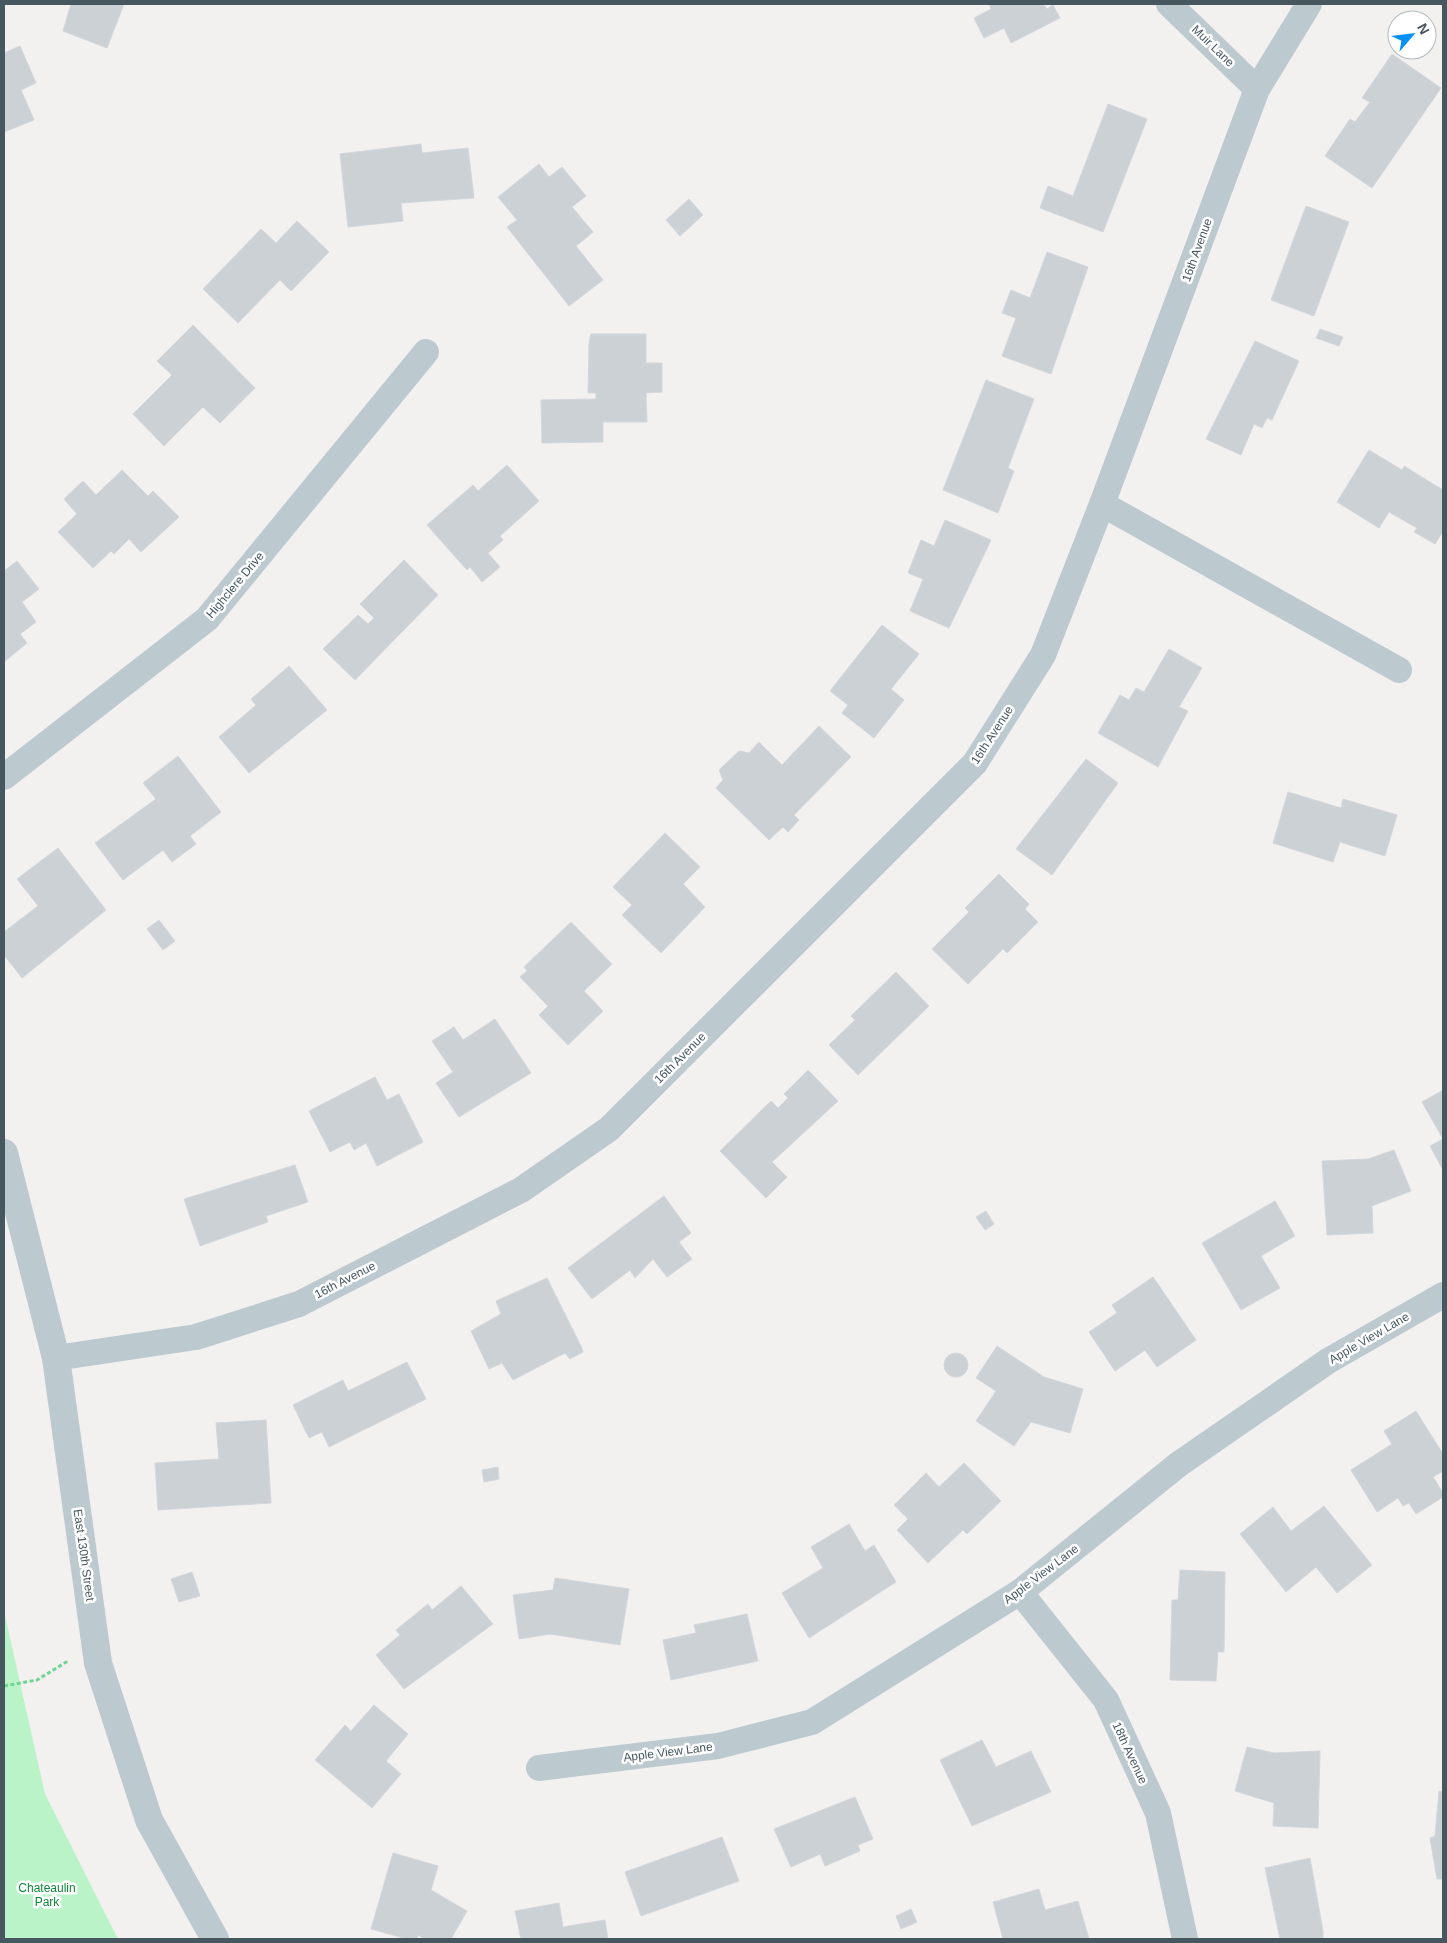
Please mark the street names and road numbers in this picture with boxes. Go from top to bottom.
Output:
street label: Muir Lane [1189,22,1237,70]
street label: 16th Avenue [1179,216,1215,284]
street label: Highclere Drive [203,549,267,621]
street label: 16th Avenue [968,703,1016,767]
street label: 16th Avenue [652,1029,709,1086]
street label: 16th Avenue [312,1259,378,1301]
street label: Apple View Lane [1327,1309,1412,1367]
street label: East 130th Street [71,1508,97,1603]
street label: Apple View Lane [1001,1541,1081,1607]
street label: 18th Avenue [1110,1720,1151,1786]
street label: Apple View Lane [623,1740,714,1764]

